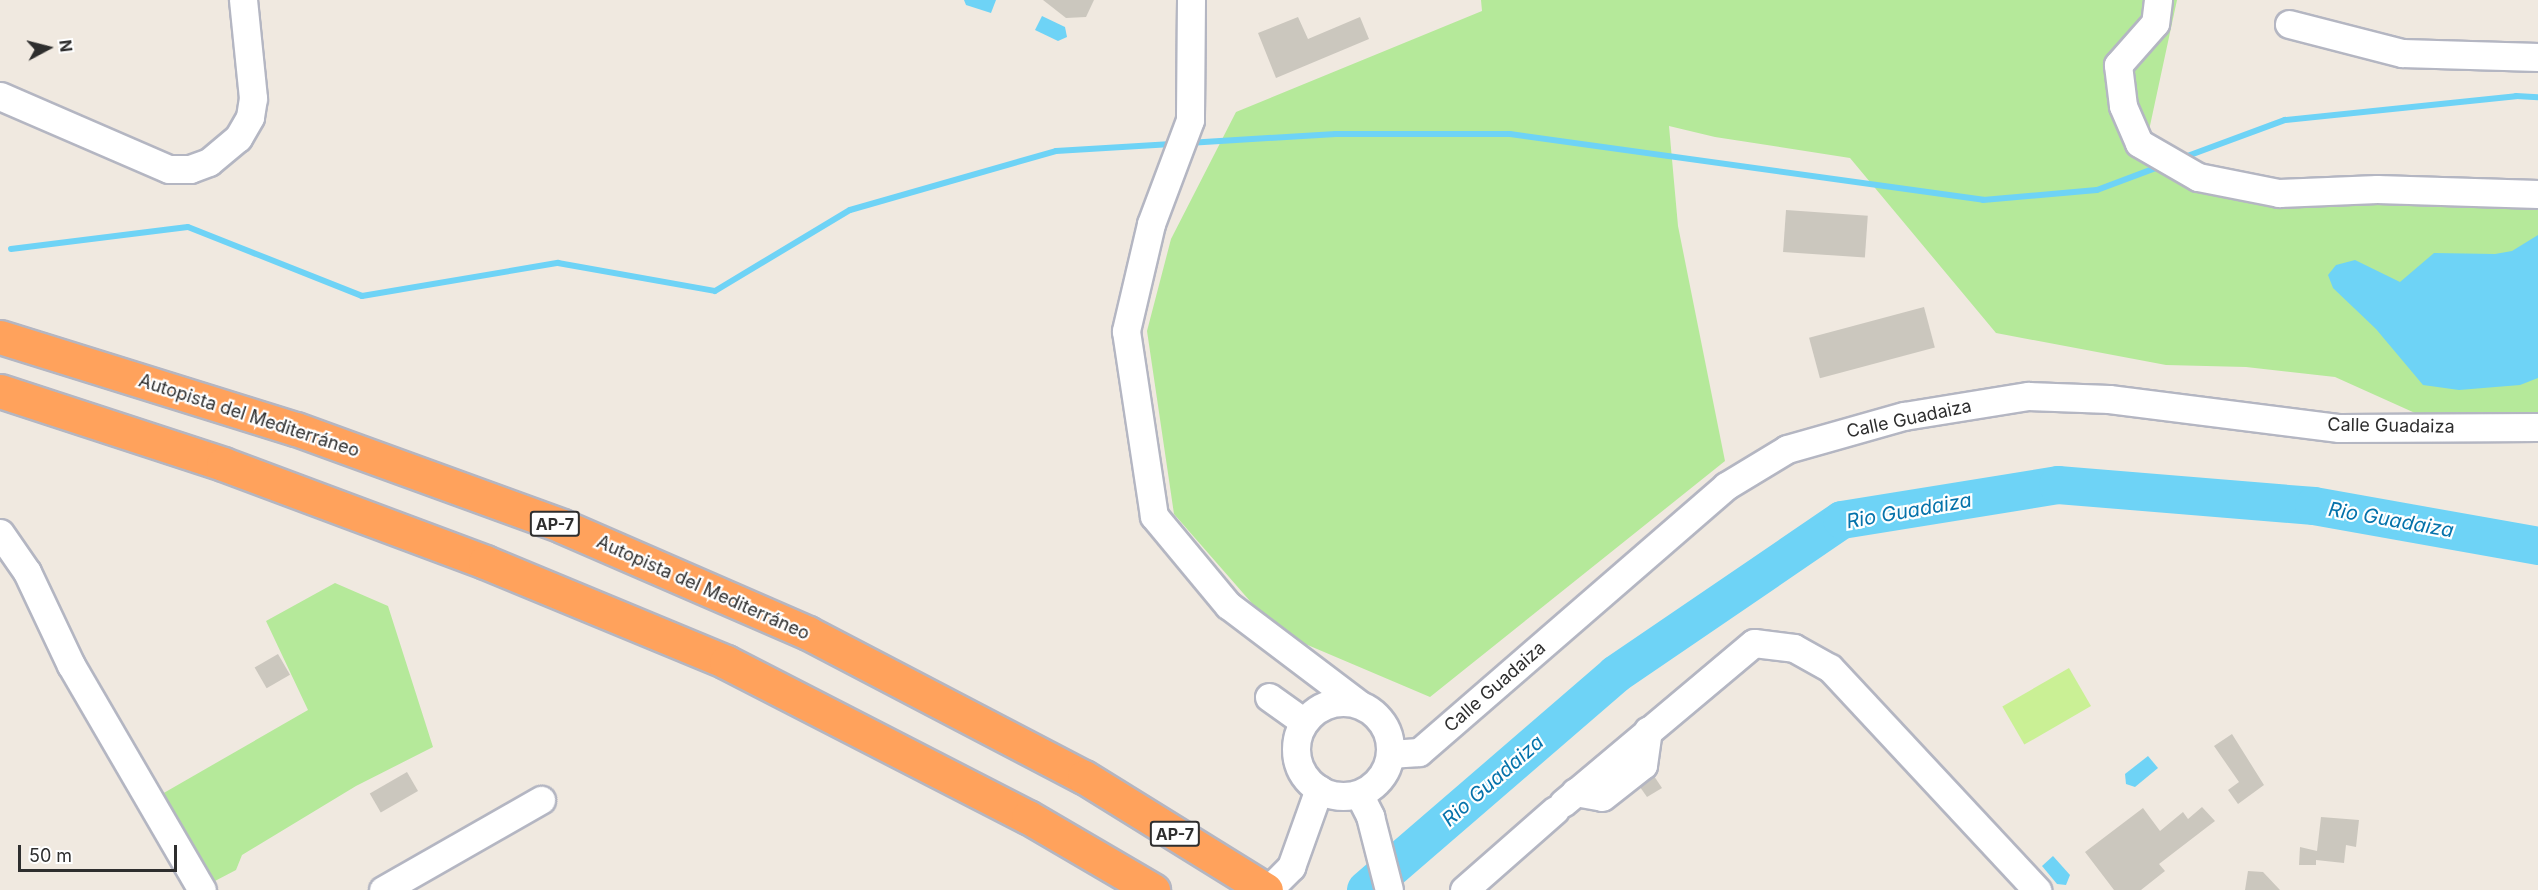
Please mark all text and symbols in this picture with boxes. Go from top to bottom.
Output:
north arrow [18,18,78,78]
text: N [55,39,77,53]
street label: Autopista del Mediterráneo [136,370,362,462]
street label: Calle Guadaiza [1845,395,1973,443]
street label: Calle Guadaiza [2327,414,2455,438]
water label: Rio Guadaiza [1844,488,1974,534]
water label: Rio Guadaiza [2326,497,2456,543]
road number: AP-7 [530,511,580,537]
street label: Autopista del Mediterráneo [593,531,813,645]
street label: Calle Guadaiza [1440,637,1550,737]
water label: Rio Guadaiza [1437,730,1549,832]
road number: AP-7 [1150,821,1200,847]
scale bar [21,833,180,871]
text: 50 m [29,845,72,866]

